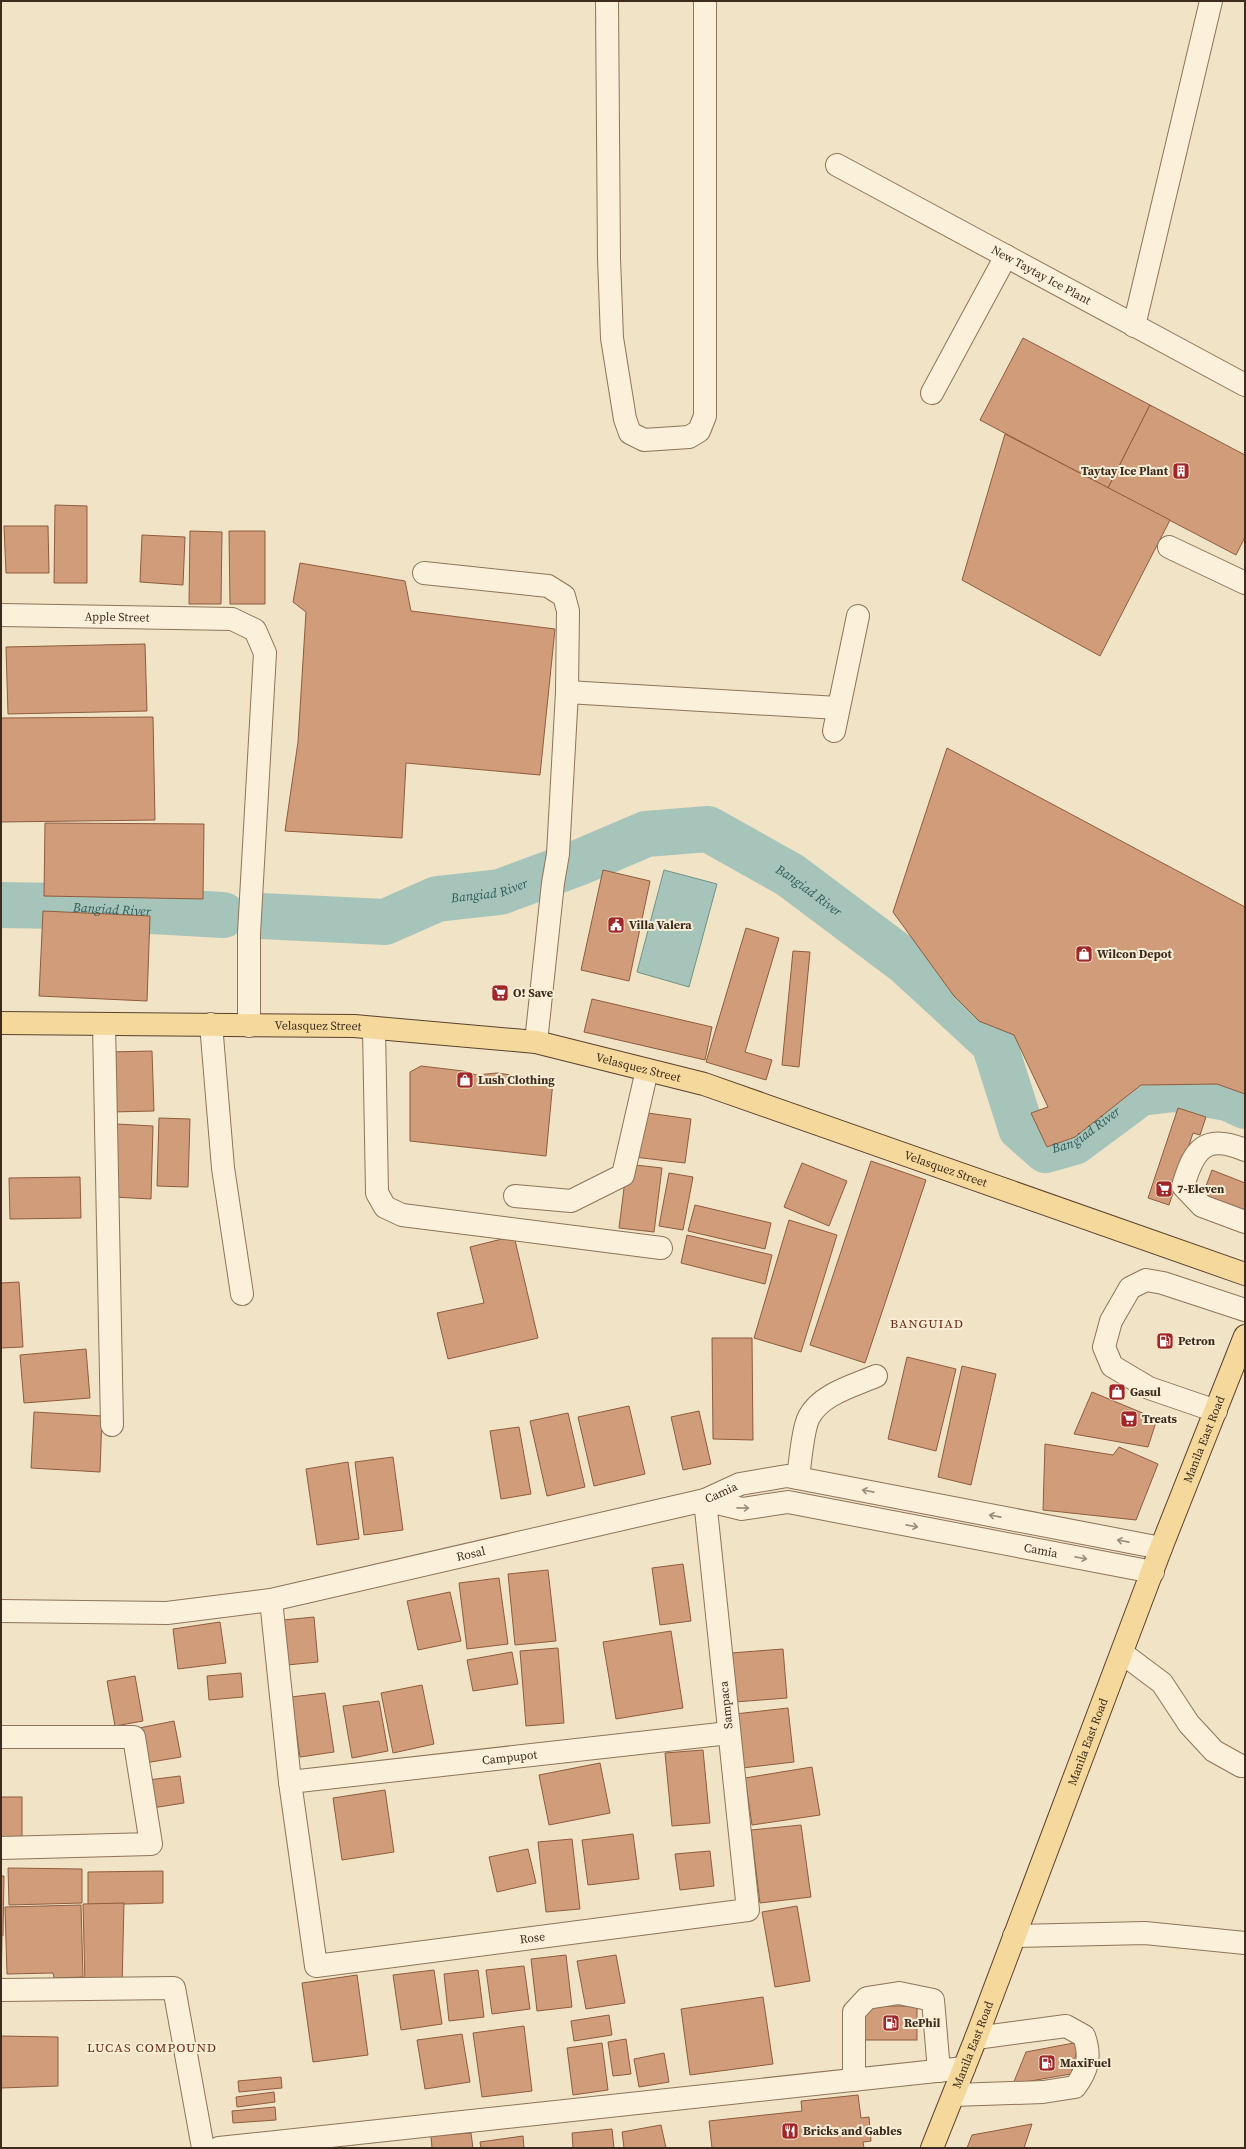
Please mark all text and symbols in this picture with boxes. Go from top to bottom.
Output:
street label: New Taytay Ice Plant [989,242,1094,309]
building icon: Taytay Ice Plant [1171,461,1191,481]
place label: Taytay Ice Plant [1081,463,1169,479]
street label: Apple Street [84,608,150,626]
water label: Bangiad River [772,860,846,920]
water label: Bangiad River [449,874,531,906]
water label: Bangiad River [71,898,152,919]
public building icon: Villa Valera [606,915,626,935]
place label: Villa Valera [629,917,692,933]
shop icon: Wilcon Depot [1074,944,1094,964]
place label: Wilcon Depot [1097,946,1173,962]
supermarket icon: O! Save [490,983,510,1003]
place label: O! Save [513,985,553,1001]
street label: Velasquez Street [274,1017,362,1035]
street label: Velasquez Street [594,1049,682,1086]
shop icon: Lush Clothing [455,1070,475,1090]
place label: Lush Clothing [478,1072,555,1088]
water label: Bangiad River [1049,1102,1124,1157]
street label: Velasquez Street [902,1147,989,1191]
supermarket icon: 7-Eleven [1154,1179,1174,1199]
place label: 7-Eleven [1177,1181,1225,1197]
district label: BANGUIAD [890,1315,964,1332]
fuel station icon: Petron [1155,1331,1175,1351]
place label: Petron [1178,1333,1216,1349]
shop icon: Gasul [1107,1382,1127,1402]
place label: Gasul [1130,1384,1161,1400]
street label: Manila East Road [1180,1393,1229,1485]
supermarket icon: Treats [1119,1409,1139,1429]
place label: Treats [1142,1411,1178,1427]
street label: Camia [702,1478,741,1507]
one-way arrow [862,1487,875,1495]
one-way arrow [736,1504,749,1512]
one-way arrow [989,1512,1002,1520]
one-way arrow [905,1522,918,1530]
one-way arrow [1117,1537,1130,1545]
street label: Camia [1023,1539,1060,1562]
street label: Rosal [455,1543,487,1565]
one-way arrow [1074,1554,1087,1562]
street label: Sampaca [715,1679,736,1730]
street label: Manila East Road [1064,1696,1112,1788]
street label: Campupot [481,1746,538,1769]
street label: Rose [519,1928,546,1948]
street label: Manila East Road [949,1999,997,2091]
fuel station icon: RePhil [881,2013,901,2033]
place label: RePhil [904,2015,940,2031]
district label: LUCAS COMPOUND [87,2039,217,2056]
fuel station icon: MaxiFuel [1037,2053,1057,2073]
place label: MaxiFuel [1060,2055,1111,2071]
restaurant icon: Bricks and Gables [780,2121,800,2141]
place label: Bricks and Gables [803,2123,902,2139]

